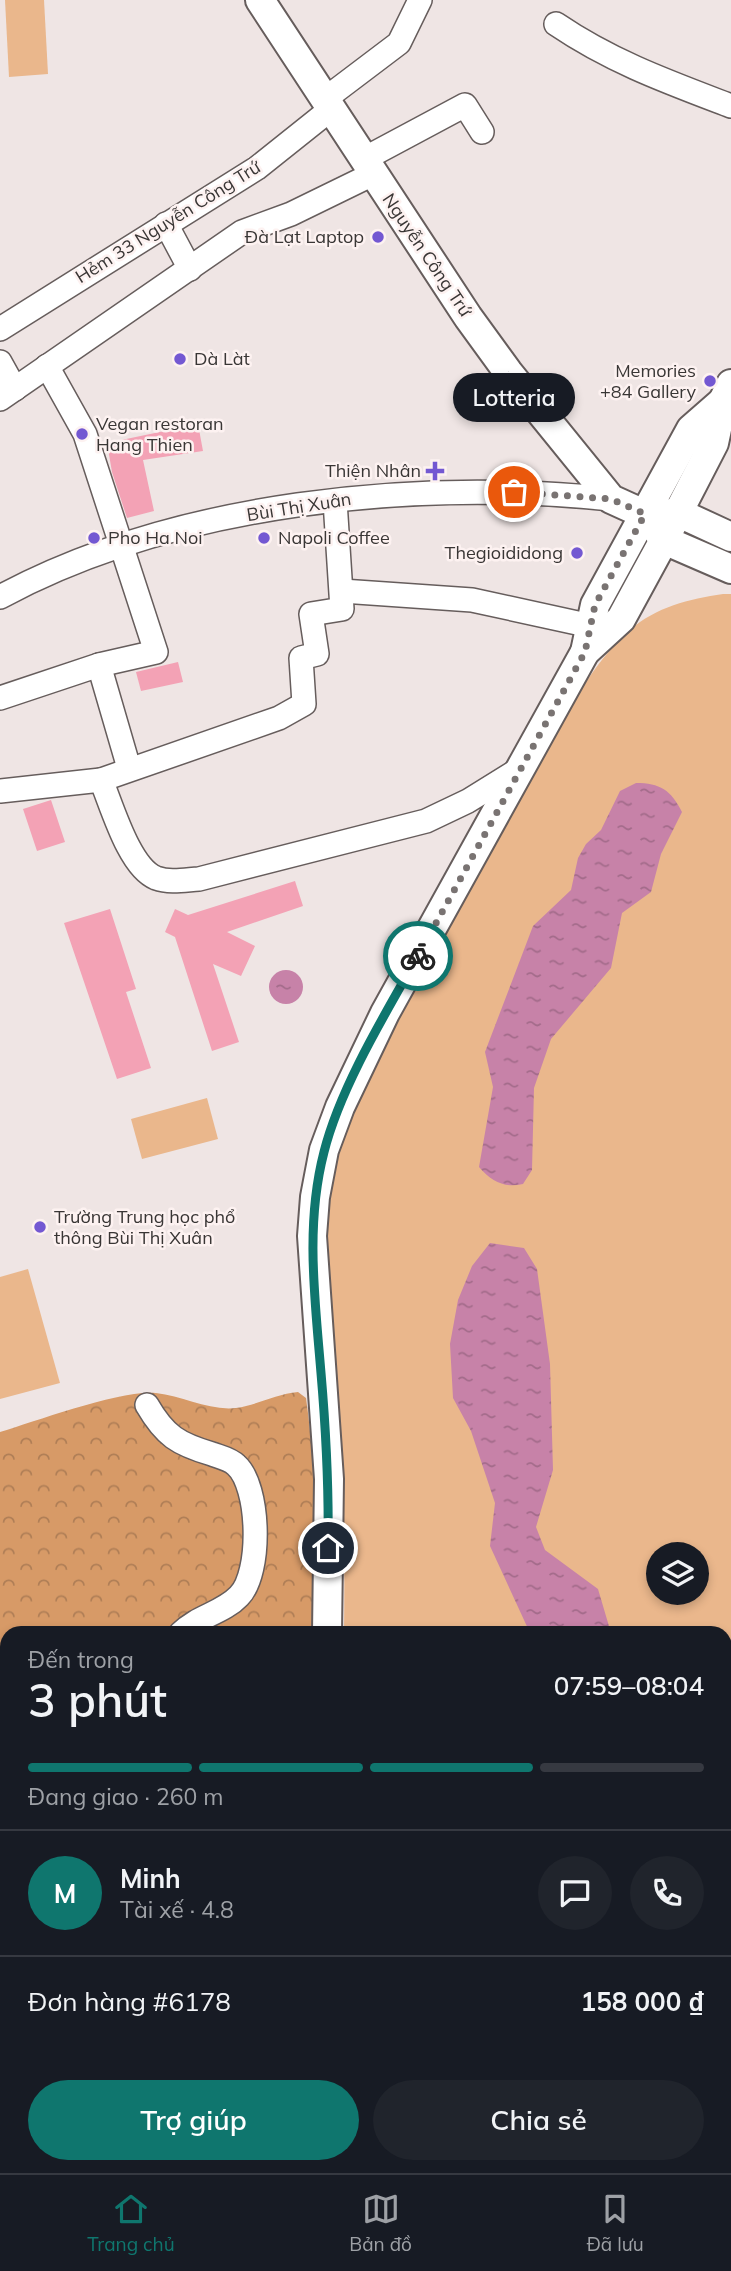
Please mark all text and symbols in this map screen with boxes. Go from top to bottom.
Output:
street label: Hẻm 33 Nguyễn Công Trứ [71,154,266,288]
street label: Nguyễn Công Trứ [378,189,478,322]
place label: Đà Lạt Laptop [245,225,364,248]
marker: Đà Lạt Laptop [370,229,386,245]
place label: Dà Làt [194,347,250,370]
marker: Dà Làt [172,351,188,367]
place label: Memories +84 Gallery [600,359,696,403]
callout: Lotteria [453,373,575,422]
marker: Memories +84 Gallery [702,373,718,389]
text: Lotteria [473,383,555,412]
place label: Vegan restoran Hang Thien [96,412,224,456]
marker: Vegan restoran Hang Thien [74,426,90,442]
place label: Thiện Nhân [325,459,421,482]
pin [484,462,544,522]
marker: Thiện Nhân [427,463,443,479]
icon: bag [495,473,533,511]
street label: Bùi Thị Xuân [245,487,353,526]
place label: Pho Ha Noi [108,526,203,549]
place label: Napoli Coffee [278,526,390,549]
marker: Pho Ha Noi [86,530,102,546]
marker: Napoli Coffee [256,530,272,546]
place label: Thegioididong [445,541,563,564]
marker: Thegioididong [569,545,585,561]
courier [383,921,453,991]
icon: bike [399,937,437,975]
place label: Trường Trung học phổ thông Bùi Thị Xuân [54,1205,235,1249]
marker: Trường Trung học phổ thông Bùi Thị Xuân [32,1219,48,1235]
pin [298,1518,358,1578]
icon: home [309,1529,347,1567]
map controls [646,1542,709,1605]
button: layers [646,1542,709,1605]
text: Đến trong [28,1645,134,1674]
text: 07:59–08:04 [554,1669,704,1702]
text: 3 phút [28,1671,167,1729]
text: Đang giao · 260 m [28,1782,224,1811]
button: chat [538,1856,612,1930]
button: phone [630,1856,704,1930]
text: Minh [120,1862,181,1895]
text: M [54,1877,76,1910]
text: Tài xế · 4.8 [120,1895,234,1924]
text: Đơn hàng #6178 [28,1985,231,2018]
text: 158 000 ₫ [581,1985,704,2018]
button: Trợ giúp [28,2080,359,2160]
button: Chia sẻ [373,2080,704,2160]
tab: Trang chủ [87,2190,175,2256]
tab: Bản đồ [349,2190,412,2256]
tab: Đã lưu [587,2190,644,2256]

